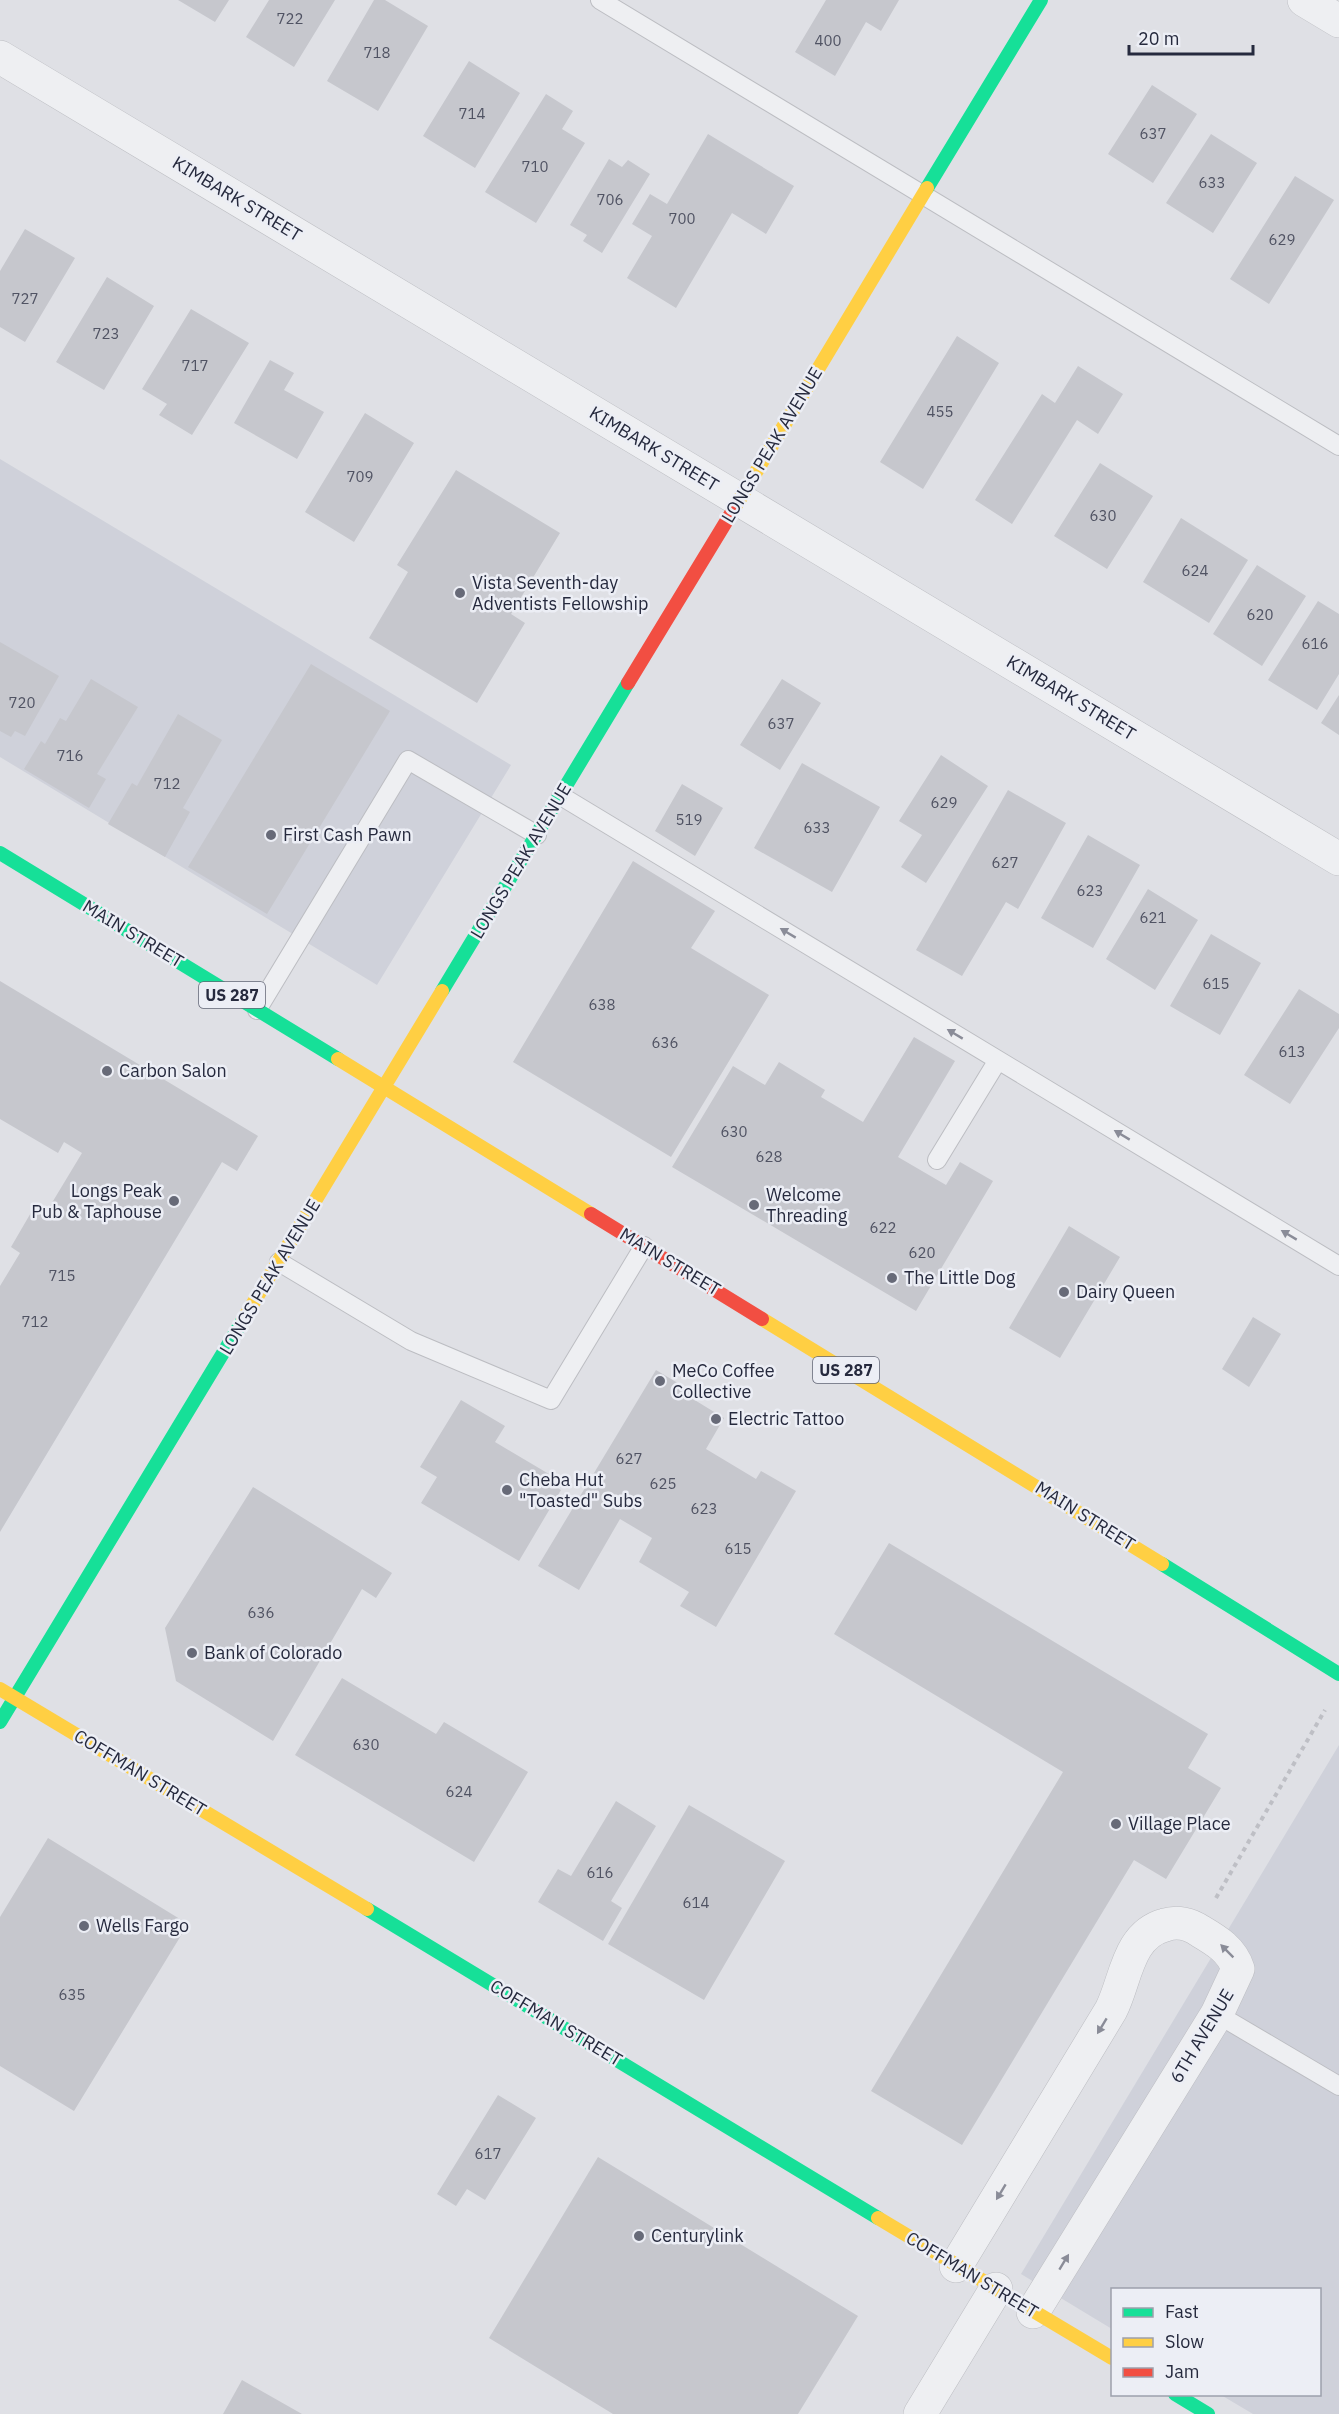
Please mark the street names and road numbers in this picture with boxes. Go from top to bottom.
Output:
street label: KIMBARK STREET [168,151,306,246]
street label: LONGS PEAK AVENUE [716,363,827,527]
street label: KIMBARK STREET [585,401,723,496]
street label: KIMBARK STREET [1002,650,1140,745]
street label: LONGS PEAK AVENUE [465,779,576,943]
street label: MAIN STREET [79,894,188,973]
road number: US 287 [199,982,265,1008]
street label: LONGS PEAK AVENUE [214,1195,325,1359]
street label: MAIN STREET [616,1222,725,1301]
road number: US 287 [813,1357,879,1383]
street label: MAIN STREET [1031,1476,1140,1555]
street label: COFFMAN STREET [70,1724,211,1821]
street label: COFFMAN STREET [486,1974,627,2071]
street label: 6TH AVENUE [1164,1984,1239,2087]
street label: COFFMAN STREET [902,2226,1043,2323]

